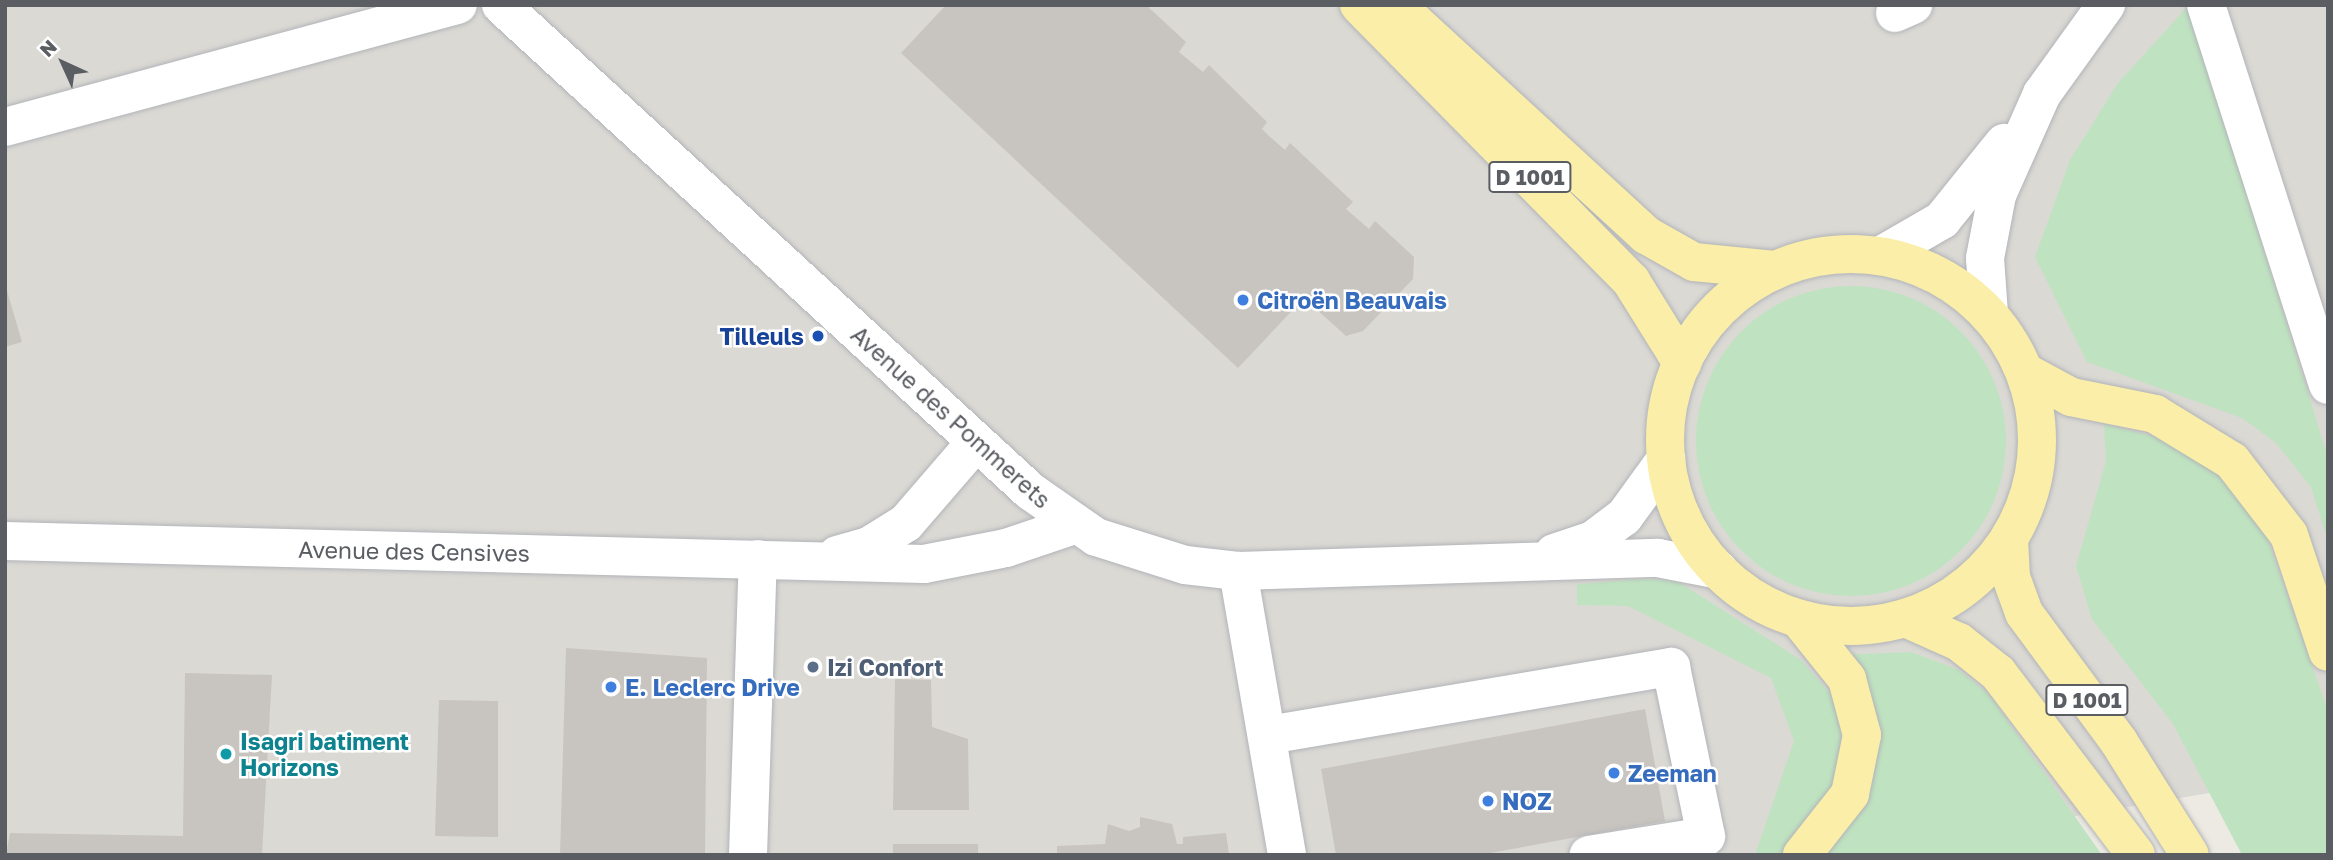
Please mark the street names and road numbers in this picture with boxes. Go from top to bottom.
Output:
road number: D 1001 [1488,160,1572,194]
street label: Avenue des Pommerets [846,320,1056,514]
street label: Avenue des Censives [298,535,530,567]
road number: D 1001 [2045,682,2129,718]

